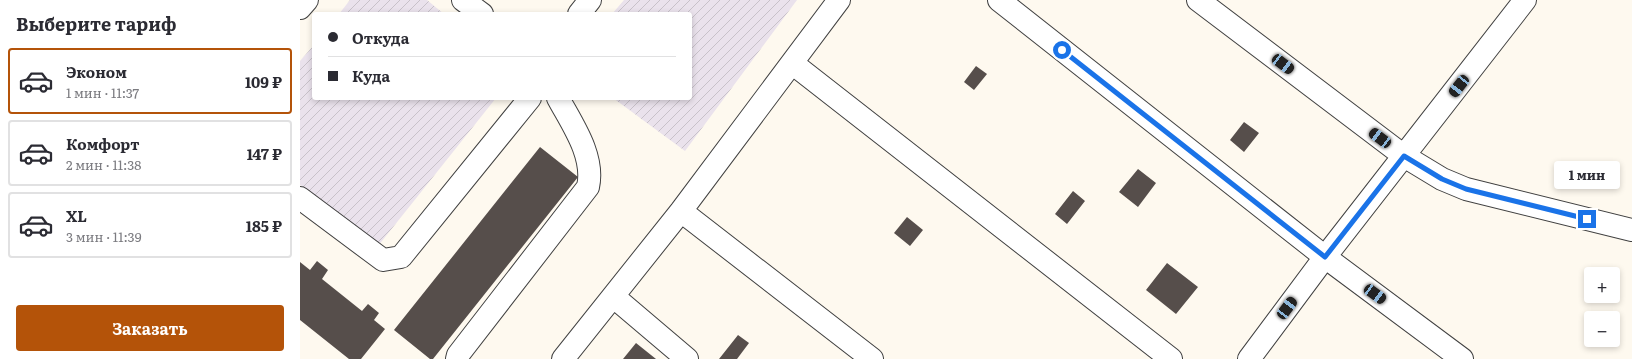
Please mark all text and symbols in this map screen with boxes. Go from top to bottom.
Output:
text: Выберите тариф [16,10,176,37]
text: Откуда [352,26,409,49]
route start [1053,41,1071,59]
car [1270,52,1296,76]
text: Эконом [66,60,127,83]
icon: car [18,63,54,99]
text: Куда [352,64,390,87]
text: 109 ₽ [245,70,282,93]
car [1447,73,1471,99]
text: 1 мин · 11:37 [66,83,139,102]
car [1367,126,1393,150]
text: Комфорт [66,132,140,155]
icon: car [18,135,54,171]
text: 147 ₽ [247,142,282,165]
text: 2 мин · 11:38 [66,155,141,174]
callout: 1 мин [1554,161,1620,189]
text: 1 мин [1569,165,1605,184]
text: XL [66,204,87,227]
icon: car [18,207,54,243]
route end [1578,210,1596,228]
text: 185 ₽ [246,214,282,237]
text: 3 мин · 11:39 [66,227,141,246]
map controls [1584,267,1620,347]
button: + [1584,267,1620,303]
car [1362,282,1388,306]
car [1275,295,1299,321]
button: Заказать [16,305,284,351]
button: − [1584,311,1620,347]

